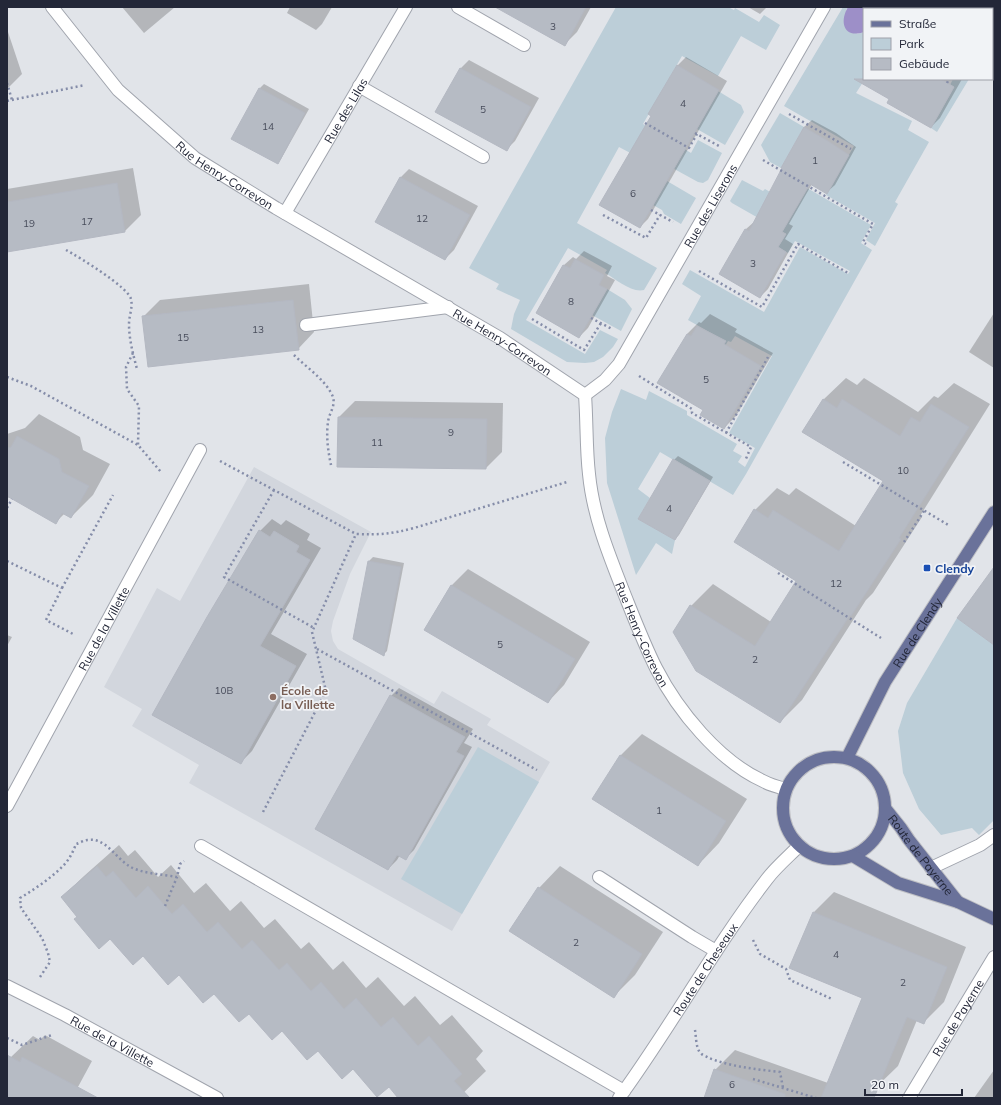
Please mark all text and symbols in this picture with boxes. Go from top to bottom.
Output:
legend [863,8,993,80]
text: Straße [899,16,936,31]
house number: 3 [550,20,556,33]
text: Park [899,36,925,51]
text: Gebäude [899,56,949,71]
street label: Rue des Lilas [320,75,370,146]
house number: 4 [680,97,686,110]
house number: 5 [480,103,486,116]
house number: 14 [262,120,274,133]
street label: Rue Henry-Correvon [173,137,276,212]
house number: 1 [812,154,818,167]
street label: Rue des Liserons [680,161,740,250]
house number: 6 [630,187,636,200]
house number: 12 [416,212,428,225]
house number: 17 [81,215,93,228]
house number: 19 [23,217,35,230]
house number: 3 [750,257,756,270]
house number: 8 [568,295,574,308]
street label: Rue Henry-Correvon [451,305,555,378]
house number: 13 [252,323,264,336]
house number: 15 [177,331,189,344]
house number: 5 [703,373,709,386]
house number: 9 [448,426,454,439]
house number: 11 [371,436,383,449]
house number: 10 [897,464,909,477]
house number: 4 [666,502,672,515]
place label: Clendy [935,561,975,576]
marker: Clendy [922,563,932,573]
house number: 12 [830,577,842,590]
street label: Rue Henry-Correvon [613,579,672,690]
street label: Rue de la Villette [74,584,132,673]
street label: Rue de Clendy [889,594,945,670]
house number: 5 [497,638,503,651]
house number: 2 [752,653,758,666]
place label: École de la Villette [281,683,335,712]
house number: 10B [215,684,234,697]
marker: École de la Villette [268,692,278,702]
house number: 1 [656,804,662,817]
street label: Route de Payerne [885,811,957,898]
street label: Route de Cheseaux [669,919,741,1018]
house number: 2 [573,936,579,949]
house number: 4 [833,948,839,961]
house number: 2 [900,976,906,989]
street label: Rue de Payerne [929,976,986,1059]
street label: Rue de la Villette [68,1012,157,1070]
scale bar [865,1071,962,1097]
text: 20 m [871,1077,899,1092]
house number: 6 [729,1078,735,1091]

